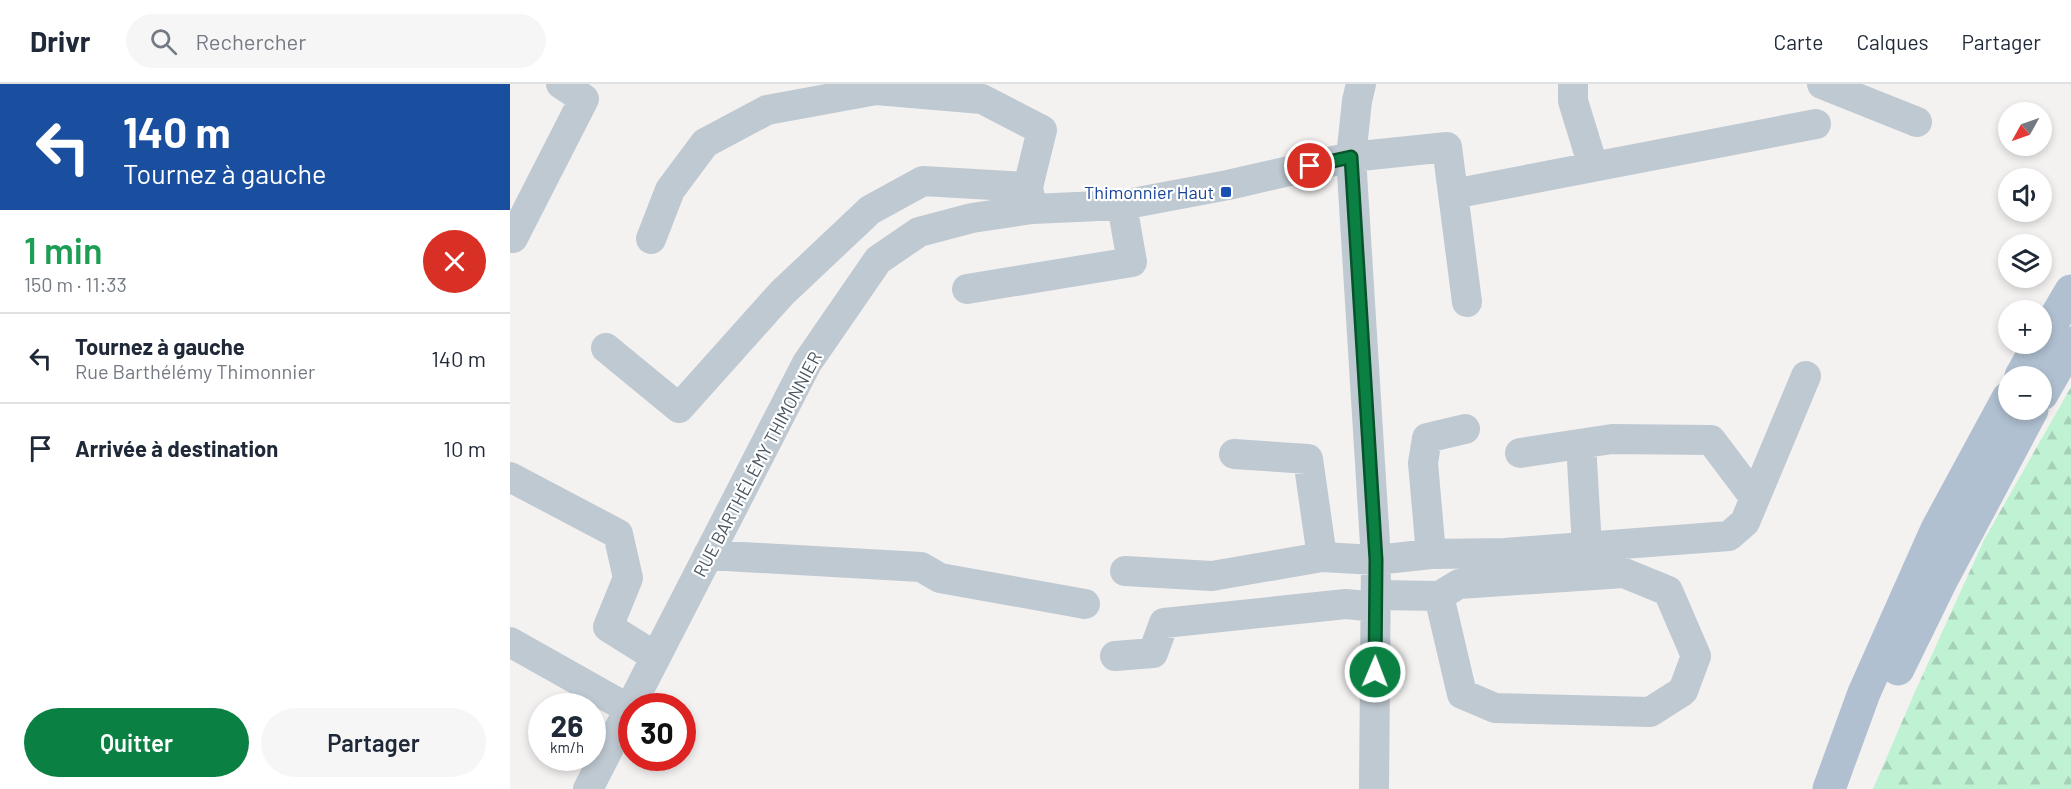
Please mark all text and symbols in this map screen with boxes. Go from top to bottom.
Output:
search box [126,14,546,68]
text: Drivr [30,24,90,58]
icon: search [147,25,180,58]
text: Rechercher [195,28,306,54]
text: Carte [1774,29,1823,54]
text: Calques [1856,29,1929,54]
text: Partager [1962,29,2041,54]
north arrow [1998,102,2052,156]
map controls [1998,102,2052,420]
text: 140 m [123,106,231,156]
icon: left [24,108,102,186]
pin [1284,140,1335,191]
icon: arrive [1293,149,1326,182]
text: Tournez à gauche [123,157,326,189]
button: sound [1998,168,2052,222]
place label: Thimonnier Haut [1084,181,1214,203]
marker: Thimonnier Haut [1219,185,1233,199]
text: 1 min [24,228,103,271]
button: close [423,230,486,293]
button: layers [1998,234,2052,288]
text: 150 m · 11:33 [24,272,127,296]
button: + [1998,300,2052,354]
text: Tournez à gauche [75,333,245,359]
icon: left [24,342,57,375]
text: 140 m [431,345,486,371]
street label: RUE BARTHÉLÉMY THIMONNIER [688,348,826,580]
text: Rue Barthélémy Thimonnier [75,359,315,383]
button: − [1998,366,2052,420]
icon: arrive [24,432,57,465]
text: Arrivée à destination [75,435,278,461]
text: 10 m [443,435,486,461]
position arrow [1343,640,1407,704]
speed limit sign: 30 [618,693,696,771]
text: 26 [551,707,583,743]
button: Quitter [24,708,249,777]
button: Partager [261,708,486,777]
text: km/h [550,738,584,756]

